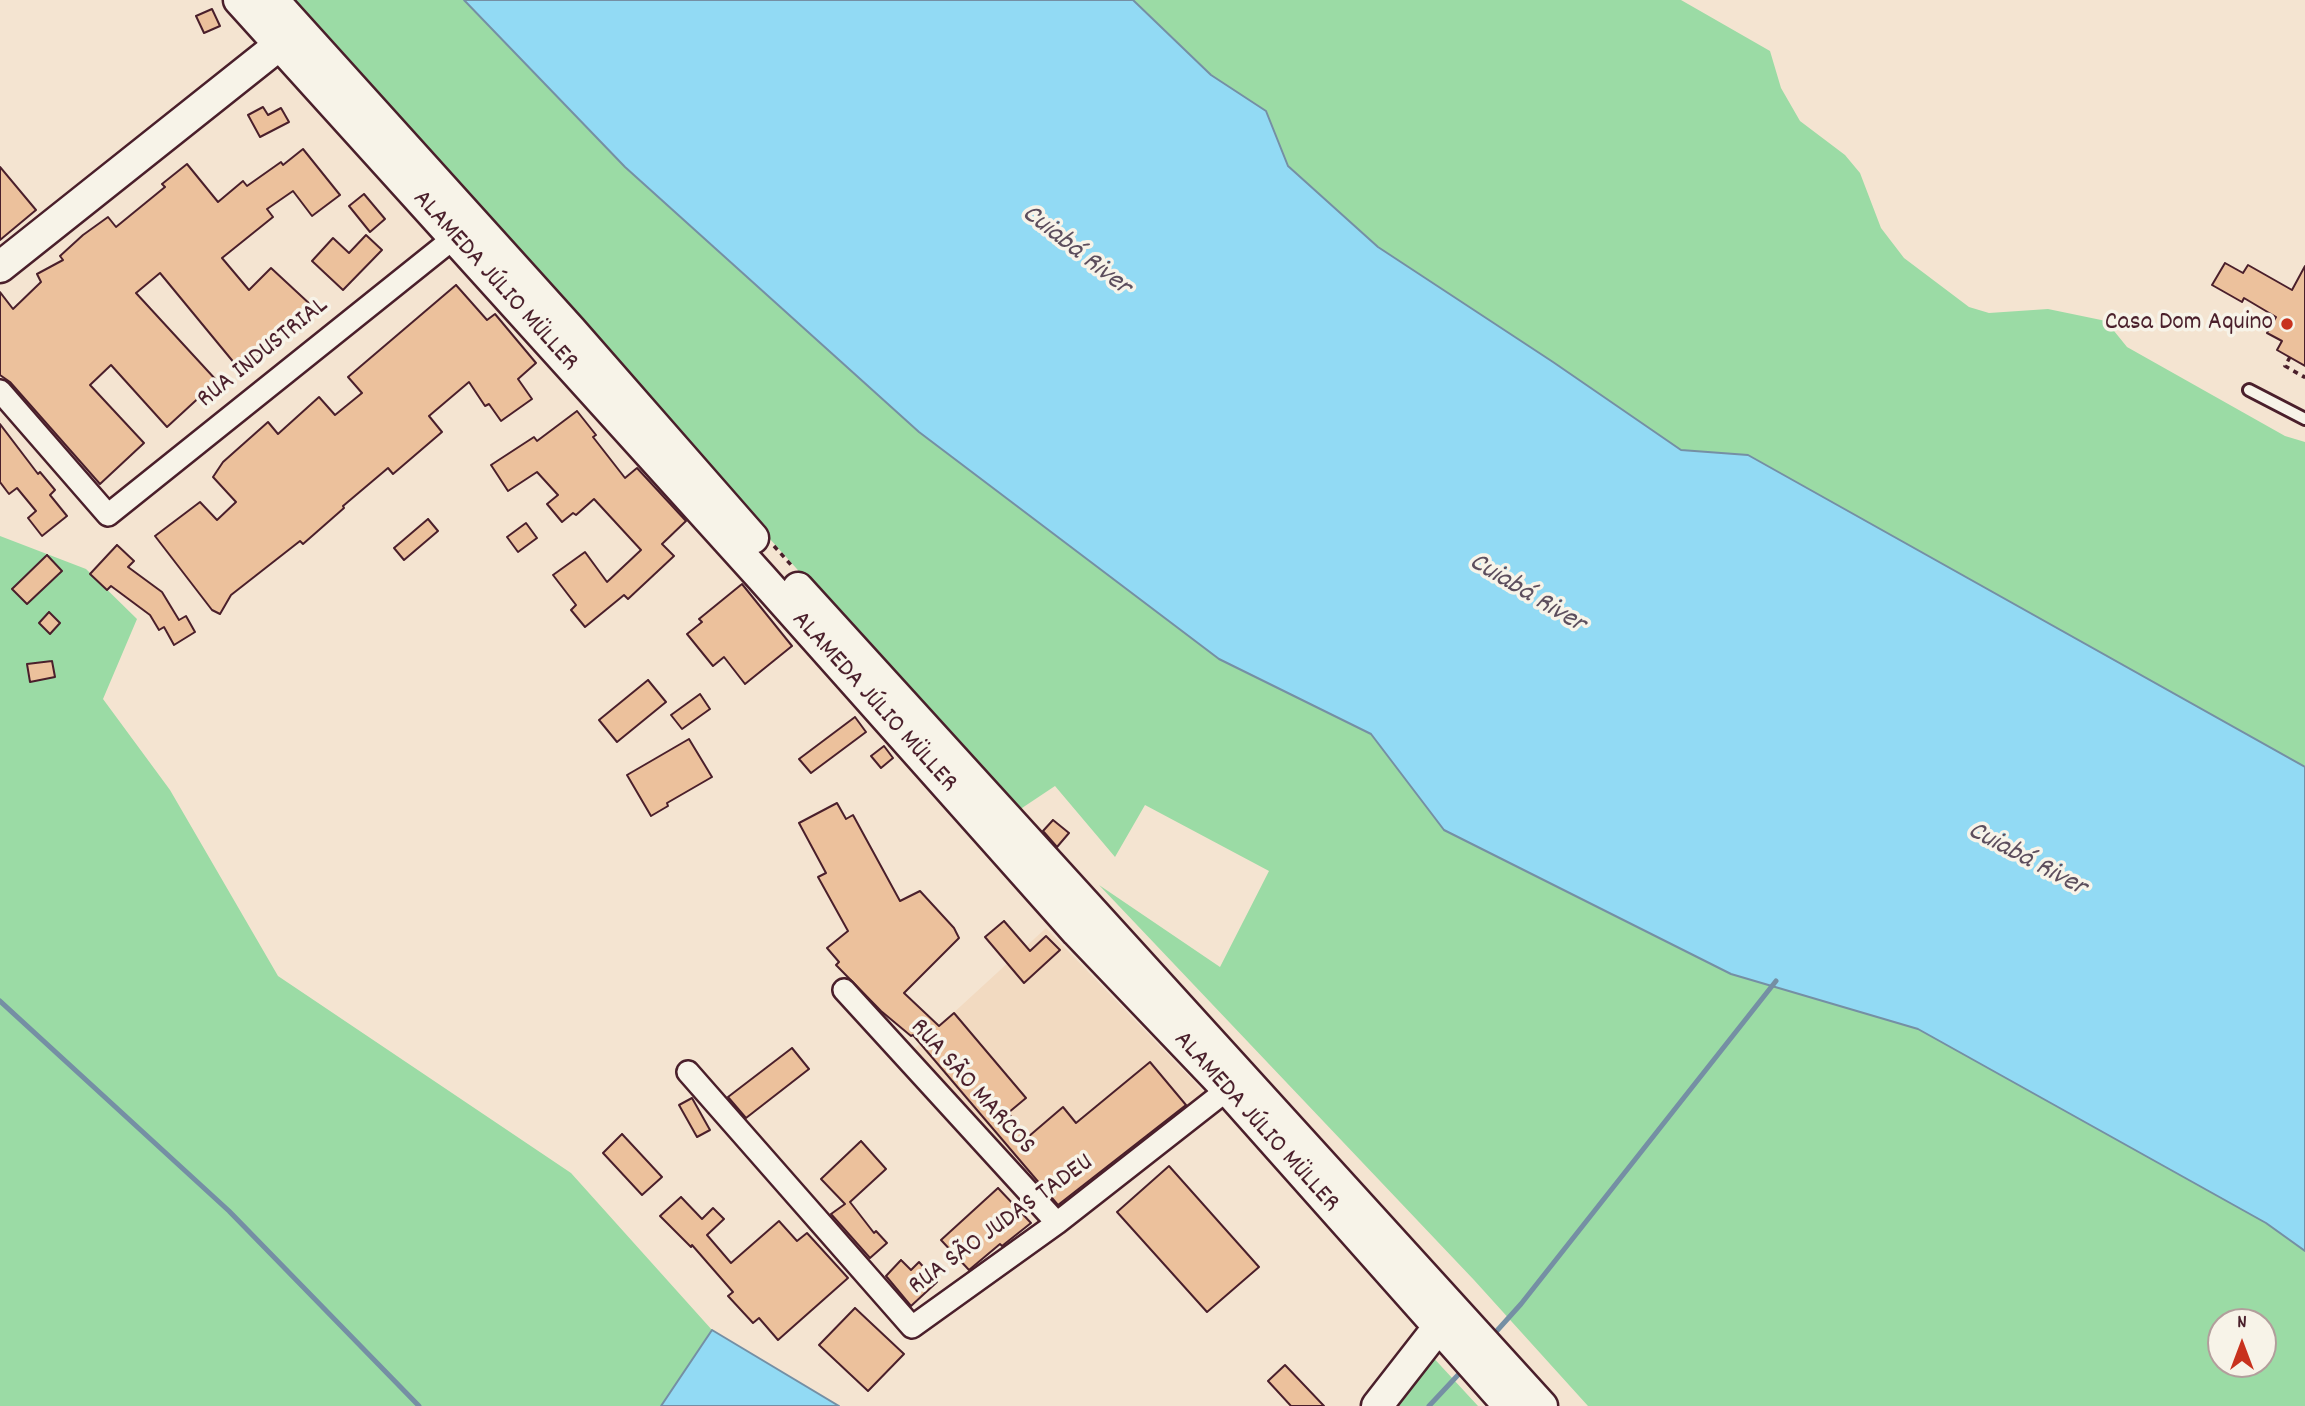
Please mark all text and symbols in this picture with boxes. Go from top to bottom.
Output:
street label: ALAMEDA JÚLIO MÜLLER [404,185,584,379]
water label: Cuiabá River [1014,199,1136,305]
street label: RUA INDUSTRIAL [192,292,336,416]
place label: Casa Dom Aquino [2105,308,2273,340]
marker: Casa Dom Aquino [2279,316,2295,332]
water label: Cuiabá River [1462,547,1590,643]
street label: ALAMEDA JÚLIO MÜLLER [783,606,963,800]
water label: Cuiabá River [1961,816,2091,906]
street label: RUA SÃO MARCOS [902,1013,1040,1163]
street label: ALAMEDA JÚLIO MÜLLER [1165,1026,1345,1220]
street label: RUA SÃO JUDAS TADEU [904,1149,1100,1303]
north arrow [2207,1308,2277,1378]
text: N [2237,1310,2247,1337]

